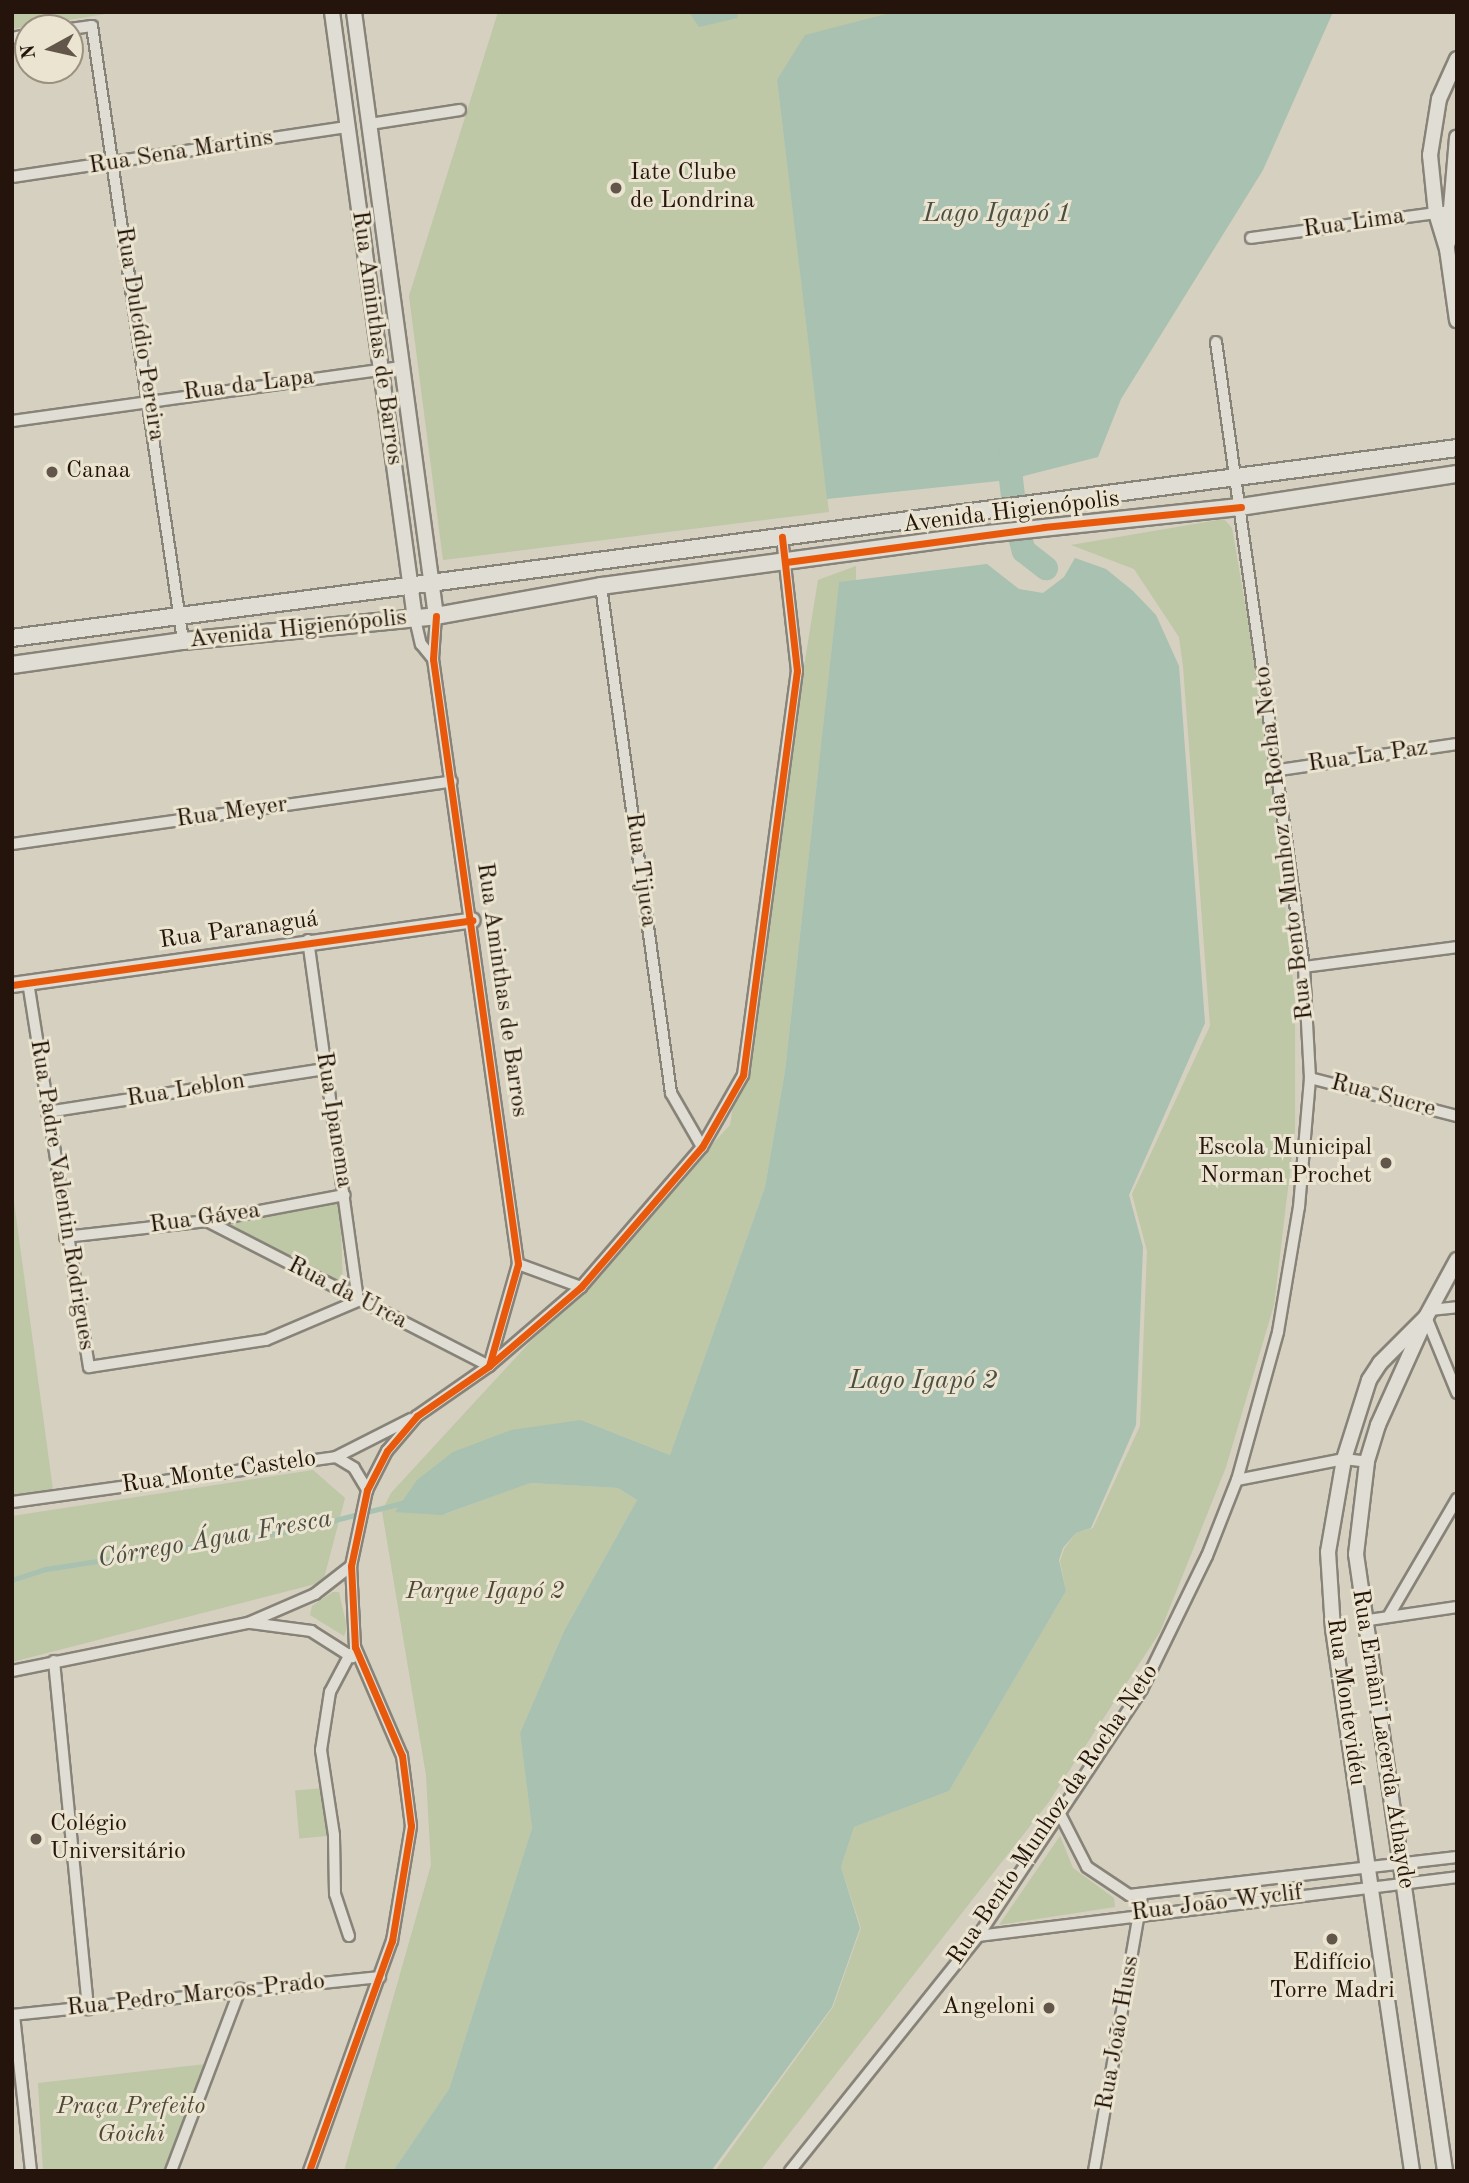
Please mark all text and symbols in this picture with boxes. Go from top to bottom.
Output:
north arrow [14,14,84,84]
text: N [19,43,40,60]
street label: Rua Sena Martins [87,124,275,182]
place label: Iate Clube de Londrina [630,160,755,216]
marker: Iate Clube de Londrina [608,180,624,196]
water label: Lago Igapó 1 [923,199,1071,231]
street label: Rua Lima [1301,203,1407,245]
street label: Rua Aminthas de Barros [344,209,408,467]
street label: Rua Dulcídio Pereira [108,225,170,443]
street label: Rua da Lapa [182,364,316,408]
place label: Canaa [66,458,131,486]
marker: Canaa [44,464,60,480]
street label: Avenida Higienópolis [901,485,1121,541]
street label: Avenida Higienópolis [188,604,408,656]
street label: Rua Bento Munhoz da Rocha Neto [1249,664,1321,1022]
street label: Rua La Paz [1306,734,1430,780]
street label: Rua Meyer [174,791,290,835]
street label: Rua Tijuca [618,811,662,929]
street label: Rua Aminthas de Barros [469,861,533,1119]
street label: Rua Paranaguá [158,906,320,956]
street label: Rua Padre Valentin Rodrigues [22,1037,100,1353]
street label: Rua Ipanema [308,1050,358,1190]
street label: Rua Leblon [125,1067,247,1115]
street label: Rua Sucre [1327,1069,1439,1125]
place label: Escola Municipal Norman Prochet [1198,1135,1372,1191]
marker: Escola Municipal Norman Prochet [1378,1155,1394,1171]
street label: Rua Gávea [148,1197,262,1241]
street label: Rua da Urca [282,1252,412,1336]
water label: Lago Igapó 2 [849,1366,997,1398]
street label: Rua Monte Castelo [120,1445,318,1501]
water label: Córrego Água Fresca [96,1504,334,1576]
park label: Parque Igapó 2 [406,1579,564,1607]
street label: Rua Ernâni Lacerda Athayde [1344,1587,1420,1891]
street label: Rua Montevidéu [1319,1617,1371,1787]
street label: Rua Bento Munhoz da Rocha Neto [942,1659,1166,1971]
place label: Colégio Universitário [50,1811,186,1867]
marker: Colégio Universitário [28,1831,44,1847]
street label: Rua João Wyclif [1130,1879,1304,1929]
marker: Edifício Torre Madri [1324,1931,1340,1947]
place label: Edifício Torre Madri [1269,1950,1395,2006]
street label: Rua João Huss [1091,1953,1147,2113]
street label: Rua Pedro Marcos Prado [65,1968,327,2024]
place label: Angeloni [942,1994,1035,2022]
marker: Angeloni [1041,2000,1057,2016]
park label: Praça Prefeito Goichi [57,2094,205,2150]

